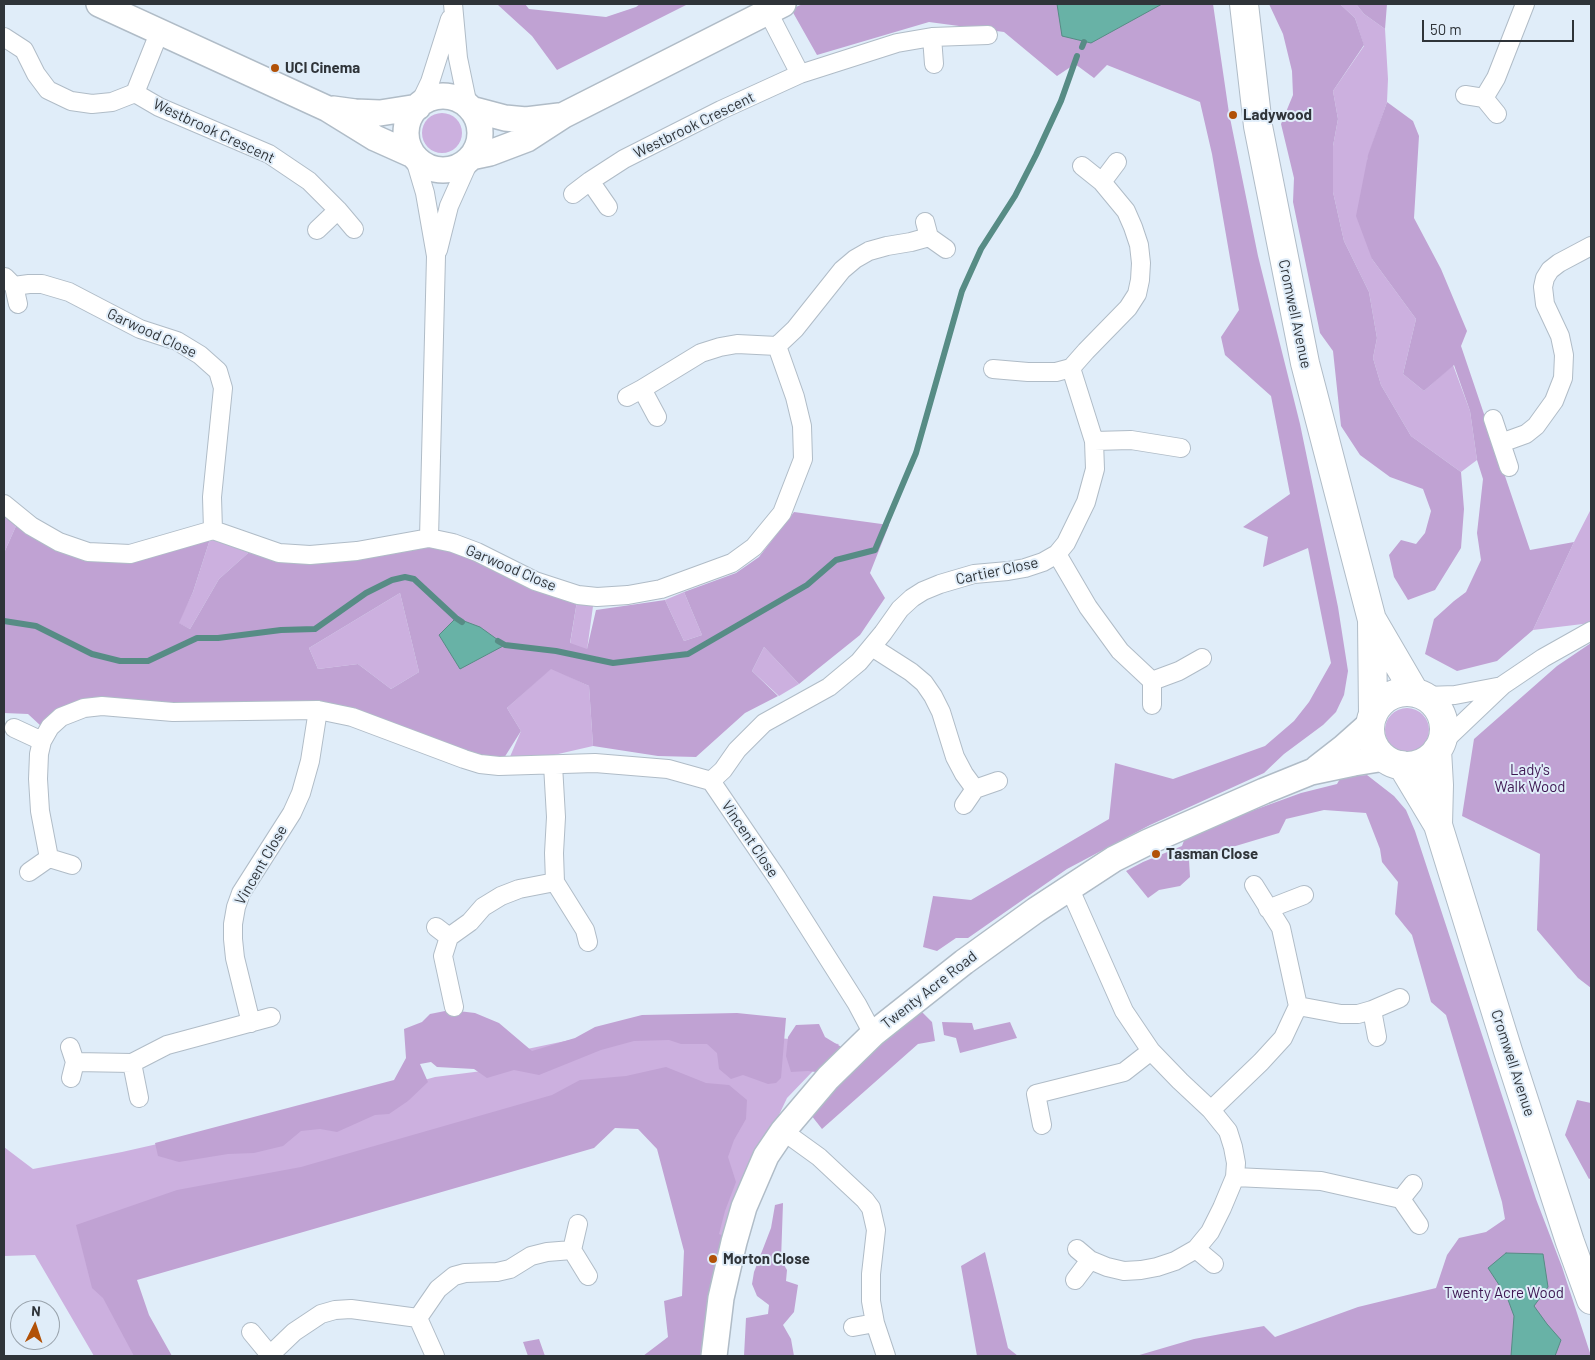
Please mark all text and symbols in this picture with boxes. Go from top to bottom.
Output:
scale bar [1425,10,1578,42]
text: 50 m [1430,20,1462,38]
place label: UCI Cinema [285,59,360,77]
marker: UCI Cinema [269,62,281,74]
street label: Westbrook Crescent [631,88,757,162]
street label: Westbrook Crescent [150,95,278,167]
place label: Ladywood [1243,106,1312,124]
marker: Ladywood [1227,109,1239,121]
street label: Cromwell Avenue [1275,258,1315,370]
street label: Garwood Close [104,304,200,362]
street label: Garwood Close [463,541,559,595]
street label: Cartier Close [954,553,1040,589]
park label: Lady's Walk Wood [1494,761,1566,796]
street label: Vincent Close [718,797,782,881]
street label: Vincent Close [231,822,291,908]
place label: Tasman Close [1166,845,1258,863]
marker: Tasman Close [1150,848,1162,860]
street label: Twenty Acre Road [878,947,980,1033]
street label: Cromwell Avenue [1487,1007,1539,1119]
place label: Morton Close [723,1250,810,1268]
marker: Morton Close [707,1253,719,1265]
park label: Twenty Acre Wood [1444,1284,1564,1302]
north arrow [10,1300,60,1350]
text: N [31,1302,41,1319]

